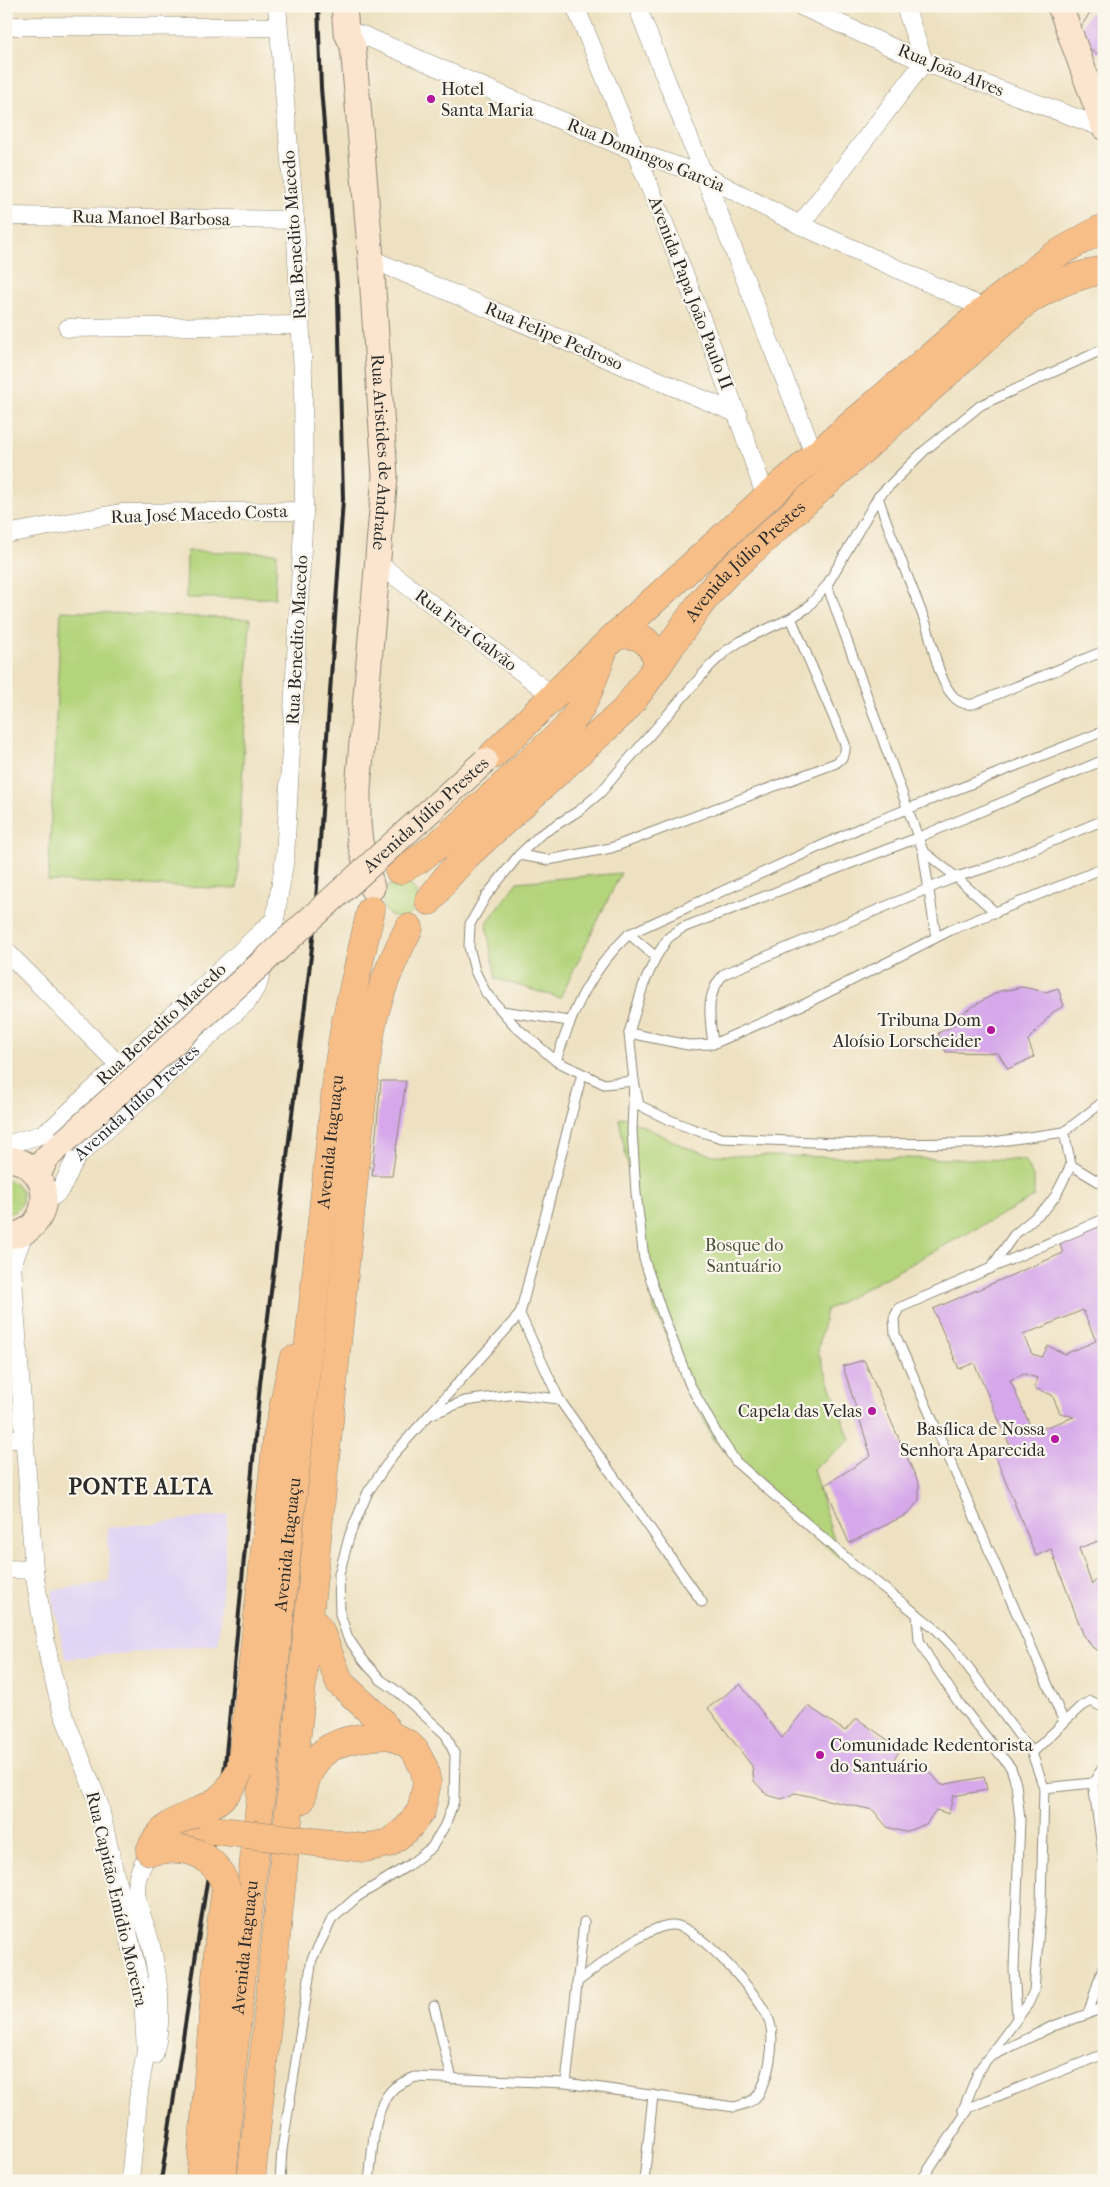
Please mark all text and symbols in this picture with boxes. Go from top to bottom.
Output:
street label: Rua João Alves [895,40,1007,101]
place label: Hotel Santa Maria [441,79,534,121]
marker: Hotel Santa Maria [425,93,437,105]
street label: Rua Domingos Garcia [564,114,728,197]
street label: Rua Benedito Macedo [278,149,311,320]
street label: Avenida Papa João Paulo II [644,193,737,393]
street label: Rua Manoel Barbosa [72,207,231,230]
street label: Rua Felipe Pedroso [482,298,626,375]
street label: Rua Aristides de Andrade [366,354,395,551]
street label: Avenida Júlio Prestes [680,497,810,627]
street label: Rua José Macedo Costa [110,501,289,528]
street label: Rua Benedito Macedo [283,555,312,725]
street label: Rua Frei Galvão [410,585,521,676]
street label: Avenida Júlio Prestes [358,752,494,878]
street label: Rua Benedito Macedo [92,959,231,1090]
place label: Tribuna Dom Aloísio Lorscheider [832,1010,981,1052]
marker: Tribuna Dom Aloísio Lorscheider [985,1024,997,1036]
street label: Avenida Júlio Prestes [69,1040,204,1166]
street label: Avenida Itaguaçu [313,1074,348,1211]
park label: Bosque do Santuário [705,1235,783,1277]
place label: Capela das Velas [738,1401,862,1422]
marker: Capela das Velas [866,1405,878,1417]
place label: Basílica de Nossa Senhora Aparecida [900,1419,1046,1461]
marker: Basílica de Nossa Senhora Aparecida [1049,1433,1061,1445]
district label: PONTE ALTA [68,1474,214,1500]
street label: Avenida Itaguaçu [270,1476,306,1613]
place label: Comunidade Redentorista do Santuário [830,1735,1034,1777]
marker: Comunidade Redentorista do Santuário [814,1749,826,1761]
street label: Rua Capitão Emídio Moreira [82,1789,152,2009]
street label: Avenida Itaguaçu [228,1879,263,2016]

